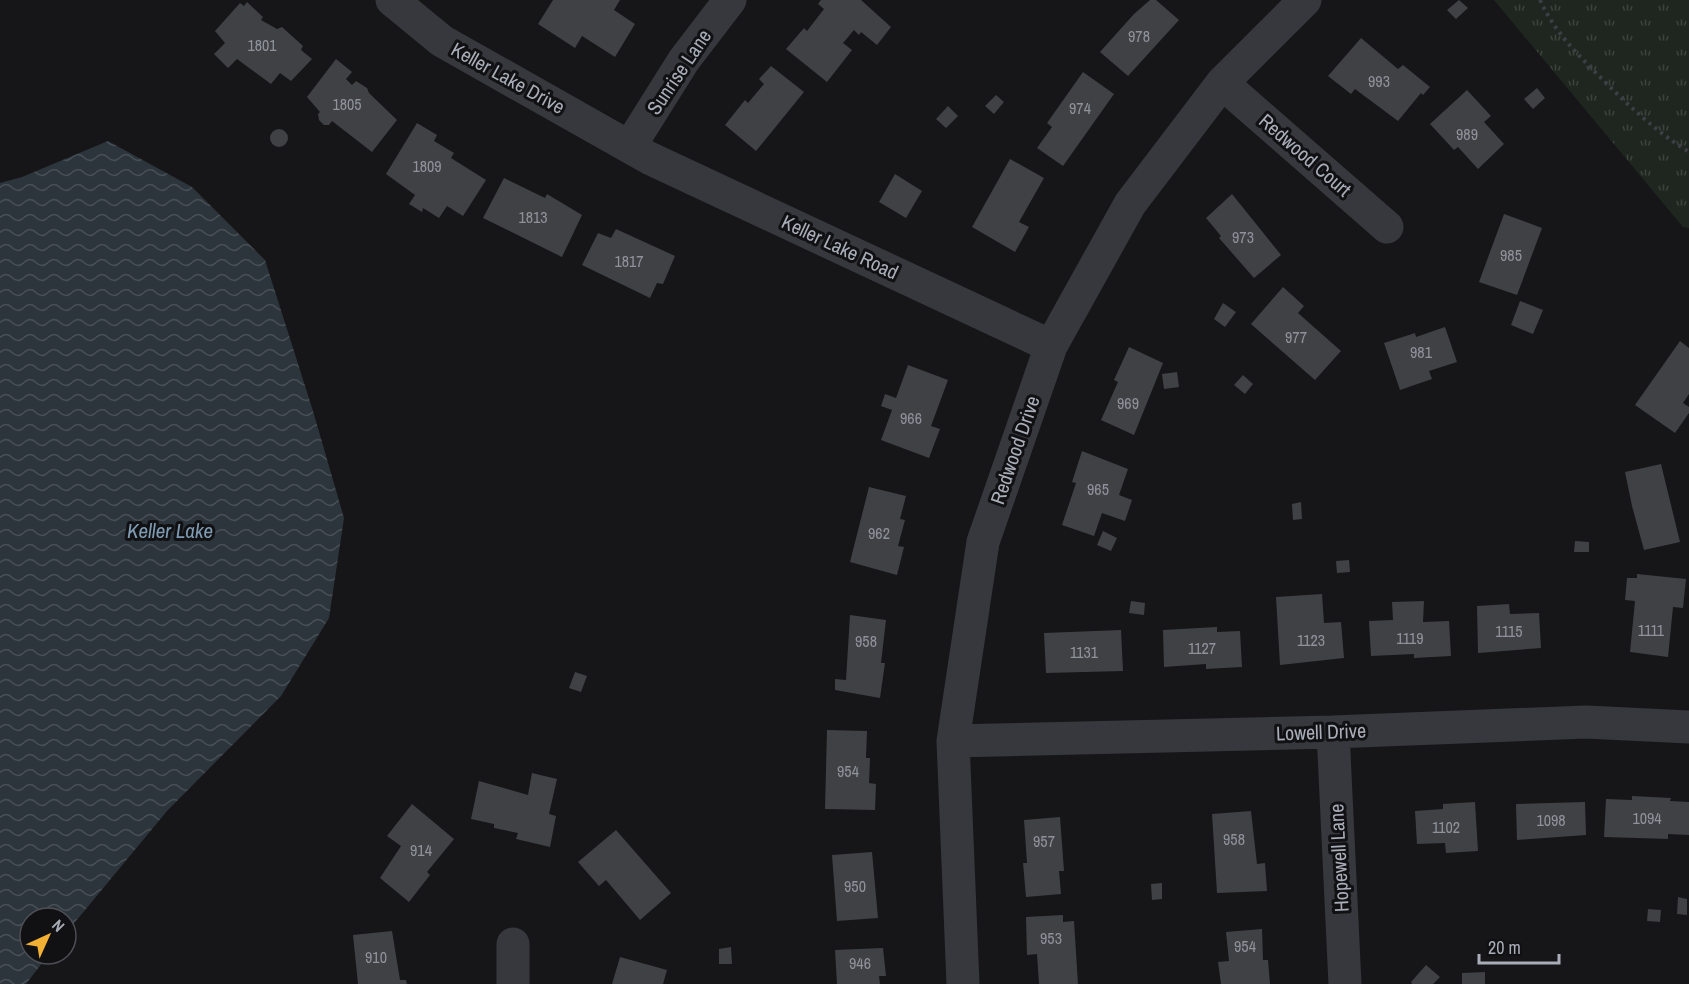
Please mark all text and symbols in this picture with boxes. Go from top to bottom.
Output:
street label: Sunrise Lane [640,24,717,120]
house number: 978 [1128,25,1150,47]
house number: 1801 [247,34,277,56]
street label: Keller Lake Drive [447,35,570,120]
house number: 993 [1368,70,1390,92]
house number: 1805 [332,93,362,115]
house number: 974 [1069,97,1091,119]
street label: Redwood Court [1253,107,1358,202]
house number: 989 [1456,123,1478,145]
house number: 1809 [412,155,442,177]
house number: 1813 [518,206,548,228]
street label: Keller Lake Road [777,208,903,285]
house number: 973 [1232,226,1254,248]
house number: 985 [1500,244,1522,266]
house number: 1817 [614,250,644,272]
house number: 977 [1285,326,1307,348]
house number: 981 [1410,341,1433,363]
street label: Redwood Drive [983,392,1046,508]
house number: 969 [1117,392,1139,414]
house number: 966 [900,407,922,429]
house number: 965 [1087,478,1109,500]
water label: Keller Lake [127,516,213,545]
house number: 962 [868,522,890,544]
house number: 1111 [1638,619,1665,641]
house number: 1115 [1495,620,1523,642]
house number: 1119 [1396,627,1424,649]
house number: 1123 [1297,629,1325,651]
house number: 958 [855,630,877,652]
house number: 1127 [1188,637,1216,659]
house number: 1131 [1070,641,1099,663]
street label: Lowell Drive [1275,716,1367,747]
house number: 954 [837,760,859,782]
street label: Hopewell Lane [1322,803,1355,913]
house number: 1094 [1632,807,1662,829]
house number: 1098 [1536,809,1566,831]
house number: 1102 [1432,816,1460,838]
house number: 958 [1223,828,1245,850]
house number: 957 [1033,830,1055,852]
house number: 914 [410,839,432,861]
house number: 950 [844,875,866,897]
north arrow [18,906,78,966]
text: N [47,914,70,937]
house number: 953 [1040,927,1062,949]
scale bar [1479,927,1558,965]
house number: 954 [1234,935,1256,957]
text: 20 m [1488,935,1521,960]
house number: 910 [365,946,387,968]
house number: 946 [849,952,871,974]

